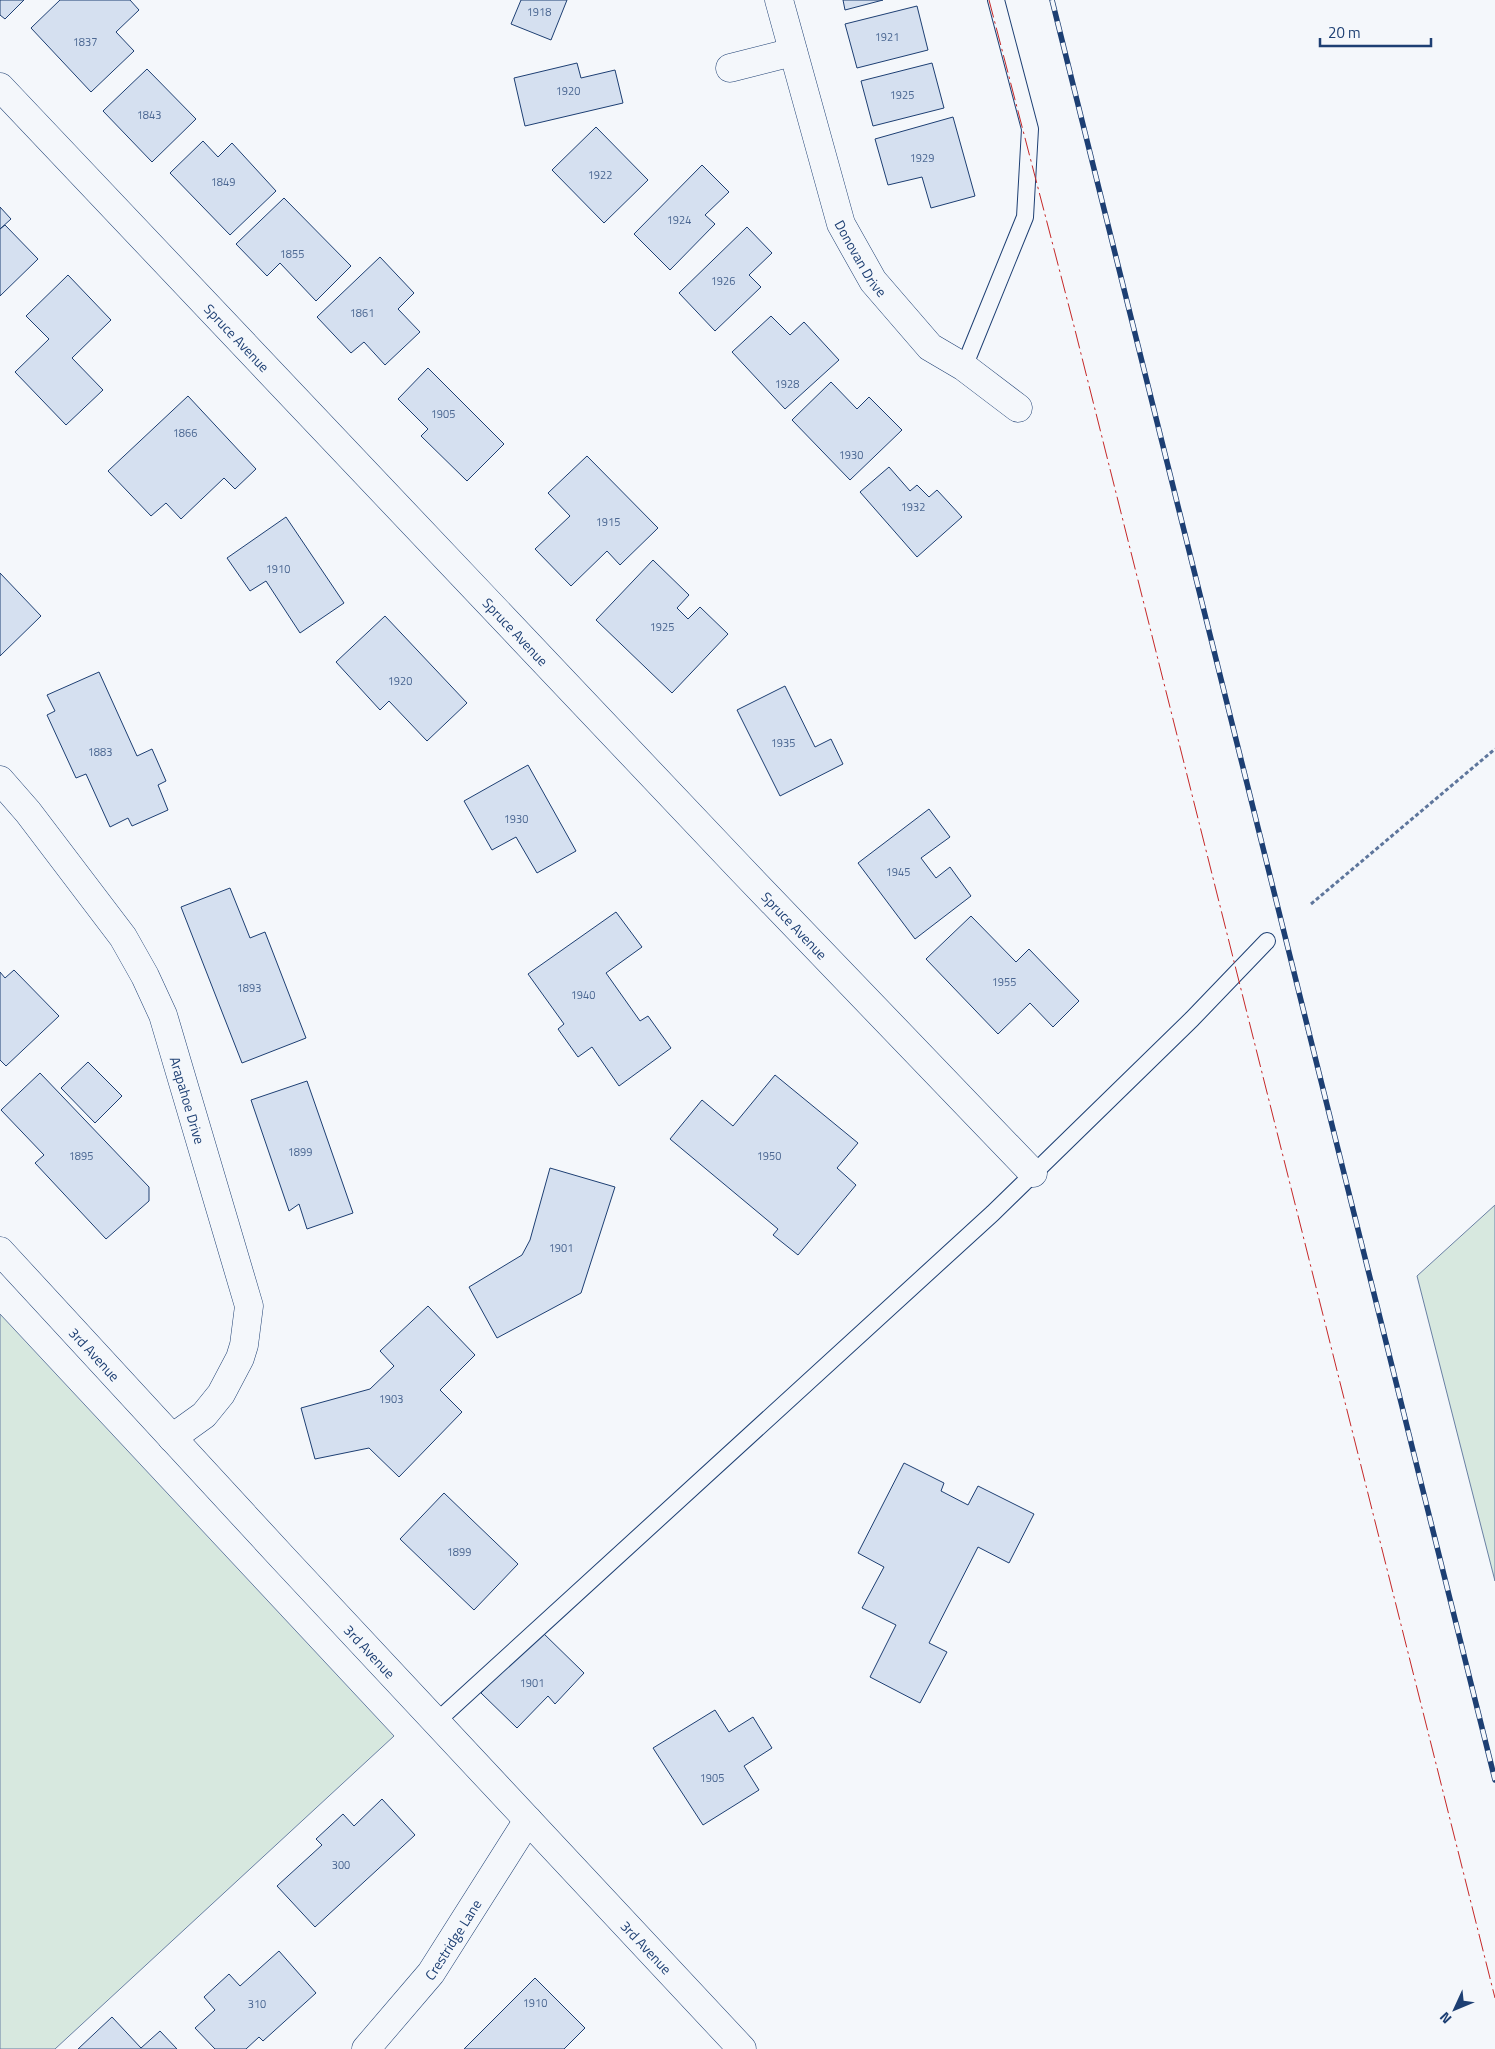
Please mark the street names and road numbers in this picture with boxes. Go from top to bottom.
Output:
street label: Donovan Drive [830,216,892,301]
street label: Spruce Avenue [200,299,275,376]
street label: Spruce Avenue [478,592,554,670]
street label: Spruce Avenue [757,886,833,964]
street label: Arapahoe Drive [165,1054,211,1146]
street label: 3rd Avenue [65,1322,125,1386]
street label: 3rd Avenue [340,1620,401,1683]
street label: Crestridge Lane [419,1895,486,1984]
street label: 3rd Avenue [616,1915,677,1979]

